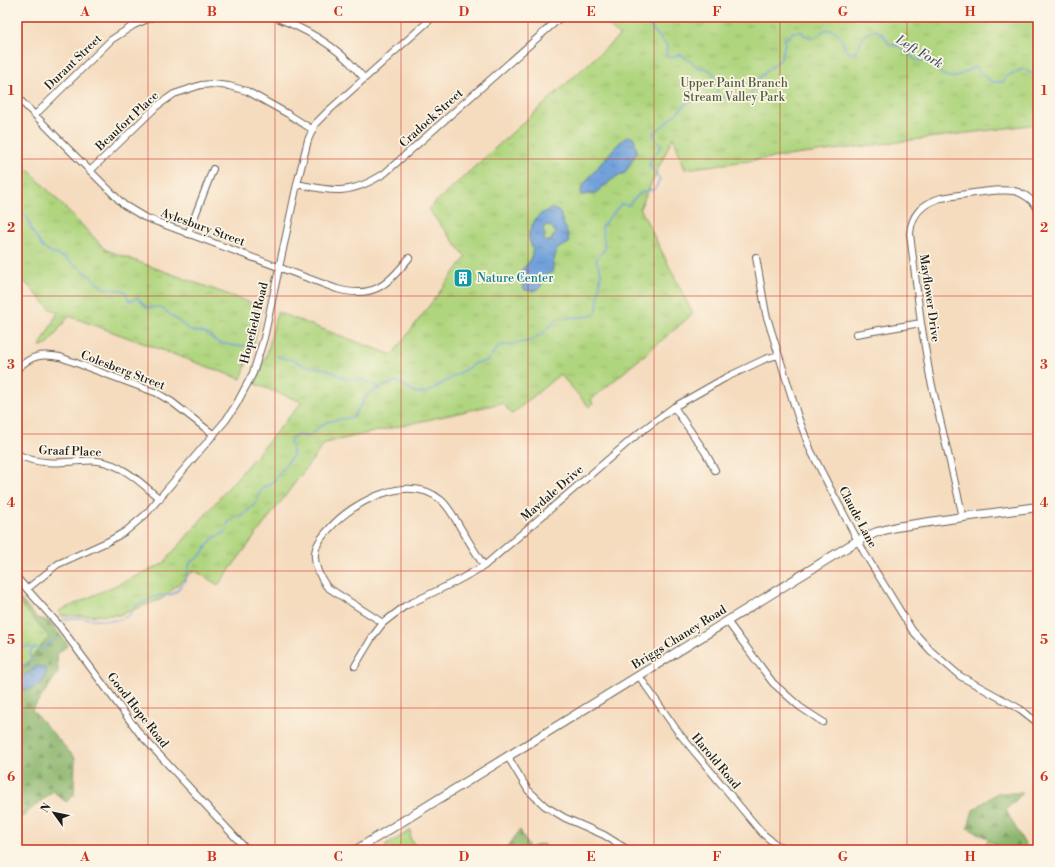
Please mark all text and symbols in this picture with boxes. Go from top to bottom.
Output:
text: A [79,4,90,20]
text: B [207,4,217,20]
text: C [333,4,343,20]
text: D [459,4,469,20]
text: E [586,4,596,20]
text: F [712,4,722,20]
text: G [838,4,849,20]
text: H [965,4,976,20]
street label: Durant Street [42,31,106,93]
water label: Left Fork [892,31,946,72]
park label: Upper Paint Branch Stream Valley Park [680,76,788,105]
text: 1 [8,83,15,99]
text: 1 [1041,83,1048,99]
street label: Cradock Street [396,85,467,151]
street label: Beaufort Place [92,88,162,155]
street label: Aylesbury Street [158,205,248,250]
text: 2 [7,220,15,236]
text: 2 [1040,220,1048,236]
street label: Mayflower Drive [916,253,943,343]
building icon: Nature Center [452,267,474,289]
place label: Nature Center [477,271,553,286]
street label: Hopefield Road [237,281,272,365]
street label: Colesberg Street [79,347,168,394]
text: 3 [7,357,15,373]
text: 3 [1040,357,1048,373]
street label: Graaf Place [38,443,102,460]
street label: Maydale Drive [518,462,587,525]
street label: Claude Lane [835,484,880,550]
text: 4 [7,495,16,511]
text: 4 [1040,495,1049,511]
street label: Briggs Chaney Road [628,602,730,673]
text: 5 [7,632,15,648]
text: 5 [1040,632,1048,648]
street label: Good Hope Road [104,670,172,751]
street label: Harold Road [688,730,743,792]
text: 6 [7,769,15,785]
text: 6 [1040,769,1048,785]
north arrow [34,793,74,833]
text: N [38,800,55,816]
text: A [79,849,90,865]
text: B [207,849,217,865]
text: C [333,849,343,865]
text: D [459,849,469,865]
text: E [586,849,596,865]
text: F [712,849,722,865]
text: G [838,849,849,865]
text: H [965,849,976,865]

